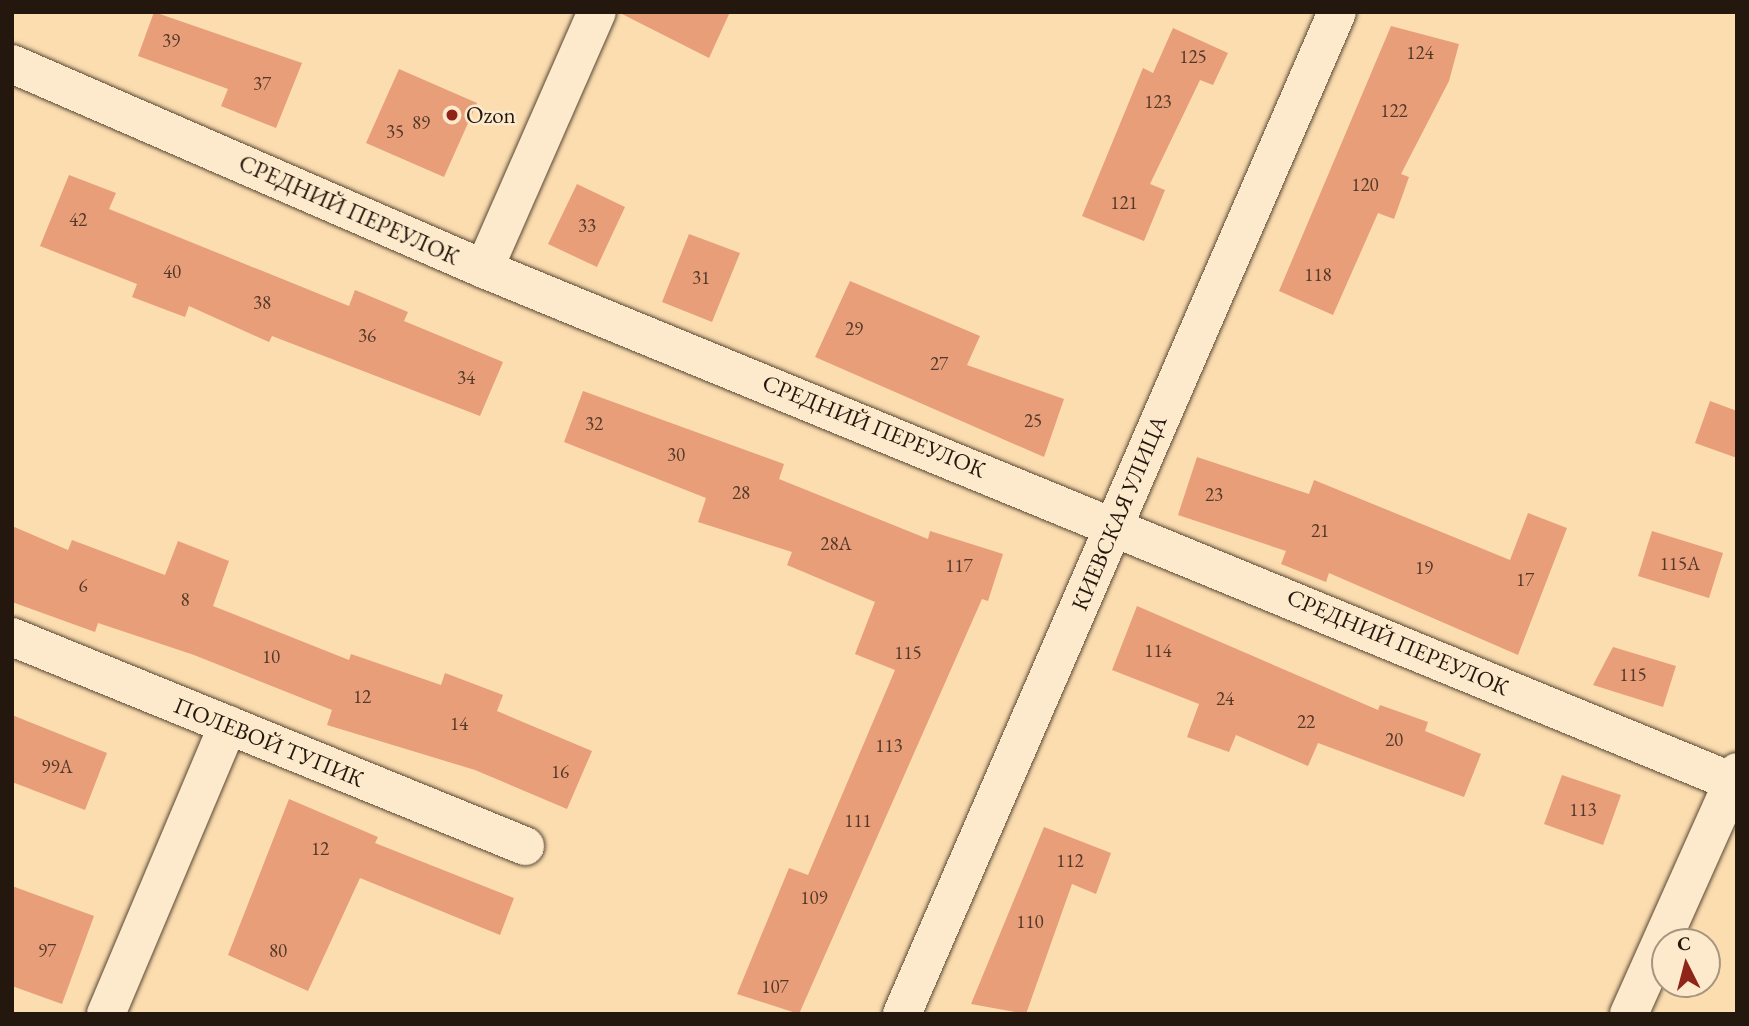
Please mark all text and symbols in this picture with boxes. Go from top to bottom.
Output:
house number: 39 [162,30,180,52]
house number: 124 [1406,42,1434,64]
house number: 125 [1179,46,1207,68]
house number: 37 [253,73,271,95]
house number: 123 [1144,91,1172,113]
house number: 122 [1380,100,1408,122]
place label: Ozon [466,101,516,129]
marker: Ozon [444,107,460,123]
house number: 89 [412,112,430,134]
house number: 35 [386,121,404,143]
street label: СРЕДНИЙ ПЕРЕУЛОК [235,149,463,271]
house number: 120 [1351,174,1379,196]
house number: 121 [1110,192,1138,214]
house number: 42 [69,209,87,231]
house number: 33 [578,215,596,237]
house number: 40 [163,261,181,283]
house number: 118 [1304,264,1332,286]
house number: 31 [692,267,710,289]
house number: 38 [253,292,271,314]
house number: 29 [845,318,863,340]
house number: 36 [358,325,376,347]
house number: 27 [930,353,948,375]
house number: 34 [457,367,475,389]
street label: СРЕДНИЙ ПЕРЕУЛОК [758,369,990,483]
house number: 25 [1024,410,1042,432]
street label: КИЕВСКАЯ УЛИЦА [1065,411,1173,615]
house number: 32 [585,413,603,435]
house number: 30 [667,444,685,466]
house number: 28 [732,482,750,504]
house number: 23 [1205,484,1223,506]
house number: 21 [1311,520,1329,542]
house number: 28А [820,533,852,555]
house number: 115А [1660,553,1700,575]
house number: 117 [945,555,973,577]
house number: 19 [1415,557,1433,579]
house number: 17 [1516,569,1534,591]
house number: 6 [78,575,88,597]
street label: СРЕДНИЙ ПЕРЕУЛОК [1283,583,1513,701]
house number: 8 [180,589,190,611]
house number: 114 [1144,640,1172,662]
house number: 115 [894,642,922,664]
house number: 10 [262,646,280,668]
house number: 115 [1619,664,1647,686]
house number: 12 [353,686,371,708]
house number: 24 [1216,688,1234,710]
street label: ПОЛЕВОЙ ТУПИК [170,691,368,793]
house number: 22 [1297,711,1315,733]
house number: 14 [450,713,468,735]
house number: 20 [1385,729,1403,751]
house number: 113 [875,735,903,757]
house number: 99А [41,756,73,778]
house number: 16 [551,761,569,783]
house number: 113 [1569,799,1597,821]
house number: 111 [844,810,872,832]
house number: 12 [311,838,329,860]
house number: 112 [1056,850,1084,872]
house number: 109 [800,887,828,909]
house number: 110 [1016,911,1044,933]
north arrow [1651,928,1721,998]
text: С [1676,930,1692,957]
house number: 97 [38,940,56,962]
house number: 80 [269,940,287,962]
house number: 107 [761,976,789,998]

